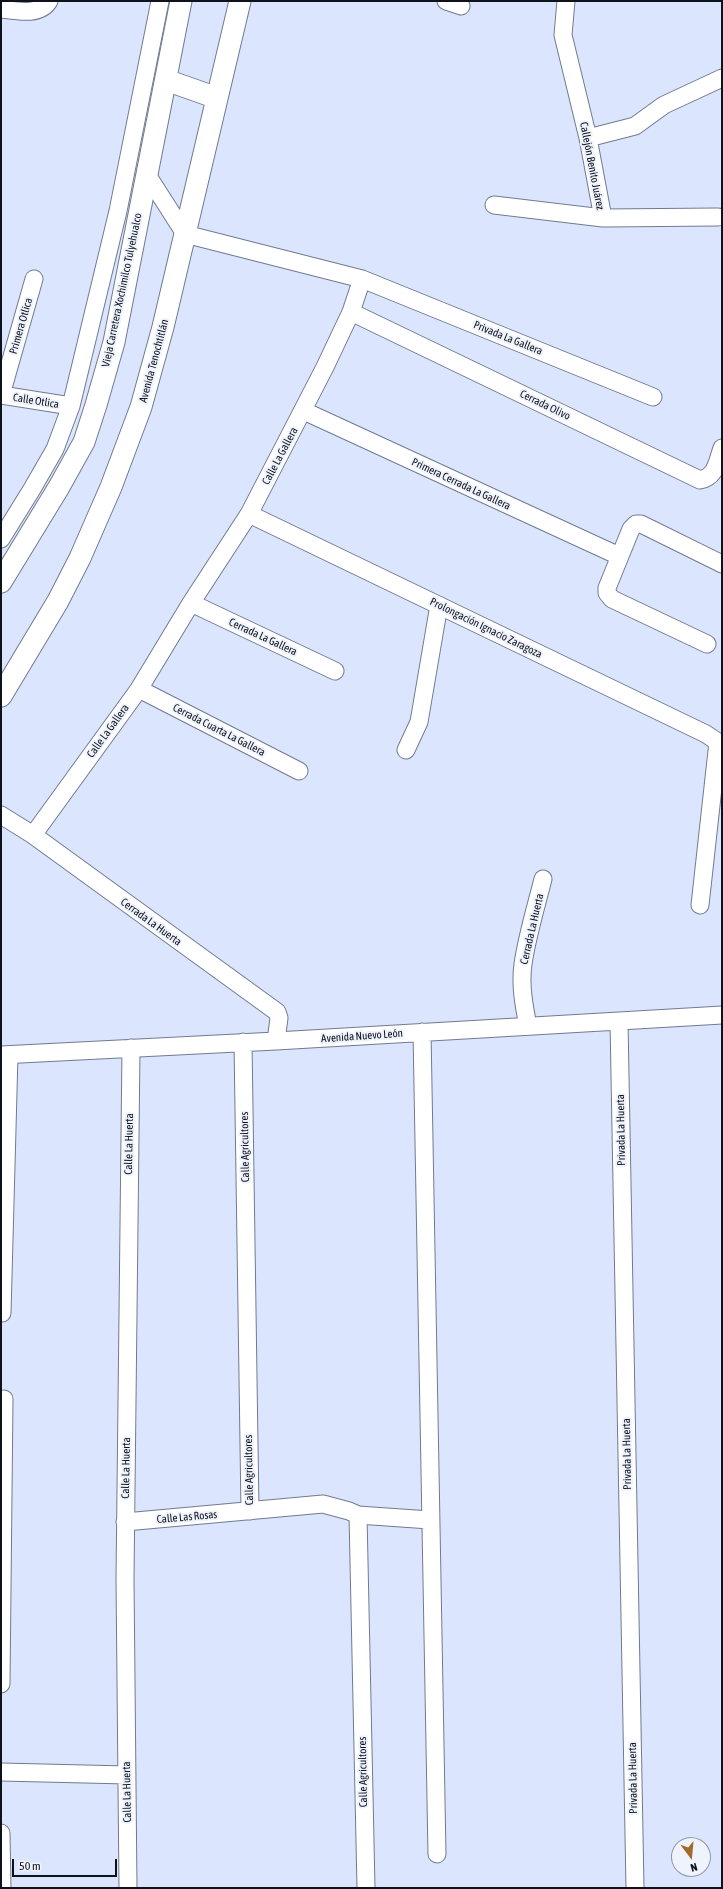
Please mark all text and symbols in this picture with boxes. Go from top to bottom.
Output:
street label: Callejón Benito Juárez [577,121,607,211]
street label: Vieja Carretera Xochimilco Tulyehualco [99,212,145,368]
street label: Primera Otlica [7,296,35,356]
street label: Avenida Tenochtitlán [137,318,171,404]
street label: Privada La Gallera [472,318,544,358]
street label: Cerrada Olivo [518,387,572,423]
street label: Calle Otlica [12,391,60,411]
street label: Calle La Gallera [259,425,301,487]
street label: Primera Cerrada La Gallera [409,455,513,513]
street label: Prolongación Ignacio Zaragoza [428,595,544,661]
street label: Cerrada La Gallera [227,615,299,659]
street label: Cerrada Cuarta La Gallera [170,701,268,759]
street label: Calle La Gallera [84,702,132,760]
street label: Cerrada La Huerta [517,892,547,966]
street label: Cerrada La Huerta [118,895,184,949]
street label: Avenida Nuevo León [321,1027,403,1045]
street label: Privada La Huerta [614,1094,628,1166]
street label: Calle Agricultores [238,1111,252,1183]
street label: Calle La Huerta [122,1113,136,1175]
street label: Privada La Huerta [620,1418,634,1490]
street label: Calle Agricultores [242,1434,256,1506]
street label: Calle La Huerta [119,1437,133,1499]
street label: Calle Las Rosas [156,1508,218,1526]
street label: Calle Agricultores [356,1736,370,1808]
street label: Privada La Huerta [626,1742,640,1814]
street label: Calle La Huerta [120,1761,134,1823]
north arrow [671,1837,711,1877]
scale bar [14,1851,119,1877]
text: 50 m [19,1859,41,1873]
text: N [689,1861,699,1874]

